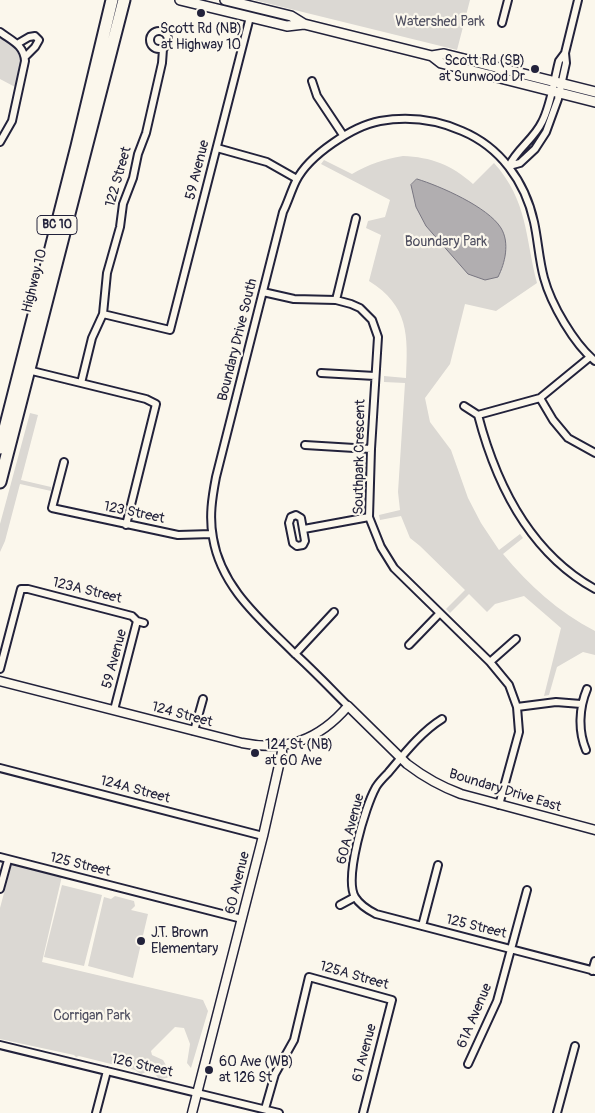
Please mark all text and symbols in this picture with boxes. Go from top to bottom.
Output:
marker: Scott Rd (NB) at Highway 10 [195,7,207,19]
park label: Watershed Park [395,14,485,30]
place label: Scott Rd (NB) at Highway 10 [160,21,242,54]
place label: Scott Rd (SB) at Sunwood Dr [439,53,525,85]
marker: Scott Rd (SB) at Sunwood Dr [529,63,541,75]
street label: 59 Avenue [182,138,214,202]
street label: 122 Street [102,145,136,209]
road number: BC 10 [37,216,77,234]
park label: Boundary Park [405,234,487,250]
street label: Highway 10 [19,247,51,315]
street label: Boundary Drive South [215,277,261,403]
street label: Southpark Crescent [351,399,369,515]
street label: 123 Street [102,498,166,528]
street label: 123A Street [51,574,123,608]
street label: 59 Avenue [99,627,131,691]
street label: 124 Street [150,699,214,731]
place label: 124 St (NB) at 60 Ave [265,737,333,770]
marker: 124 St (NB) at 60 Ave [249,747,261,759]
street label: Boundary Drive East [447,766,563,816]
street label: 124A Street [98,773,172,807]
street label: 60A Avenue [333,792,369,866]
street label: 125 Street [48,849,112,881]
street label: 60 Avenue [222,850,254,916]
street label: 125 Street [444,911,508,943]
place label: J.T. Brown Elementary [151,925,218,958]
marker: J.T. Brown Elementary [135,935,147,947]
street label: 125A Street [318,958,390,994]
street label: 61A Avenue [454,981,496,1051]
park label: Corrigan Park [53,1008,131,1024]
street label: 61 Avenue [349,1022,381,1084]
street label: 126 Street [110,1051,174,1081]
place label: 60 Ave (WB) at 126 St [219,1054,293,1086]
marker: 60 Ave (WB) at 126 St [203,1064,215,1076]

